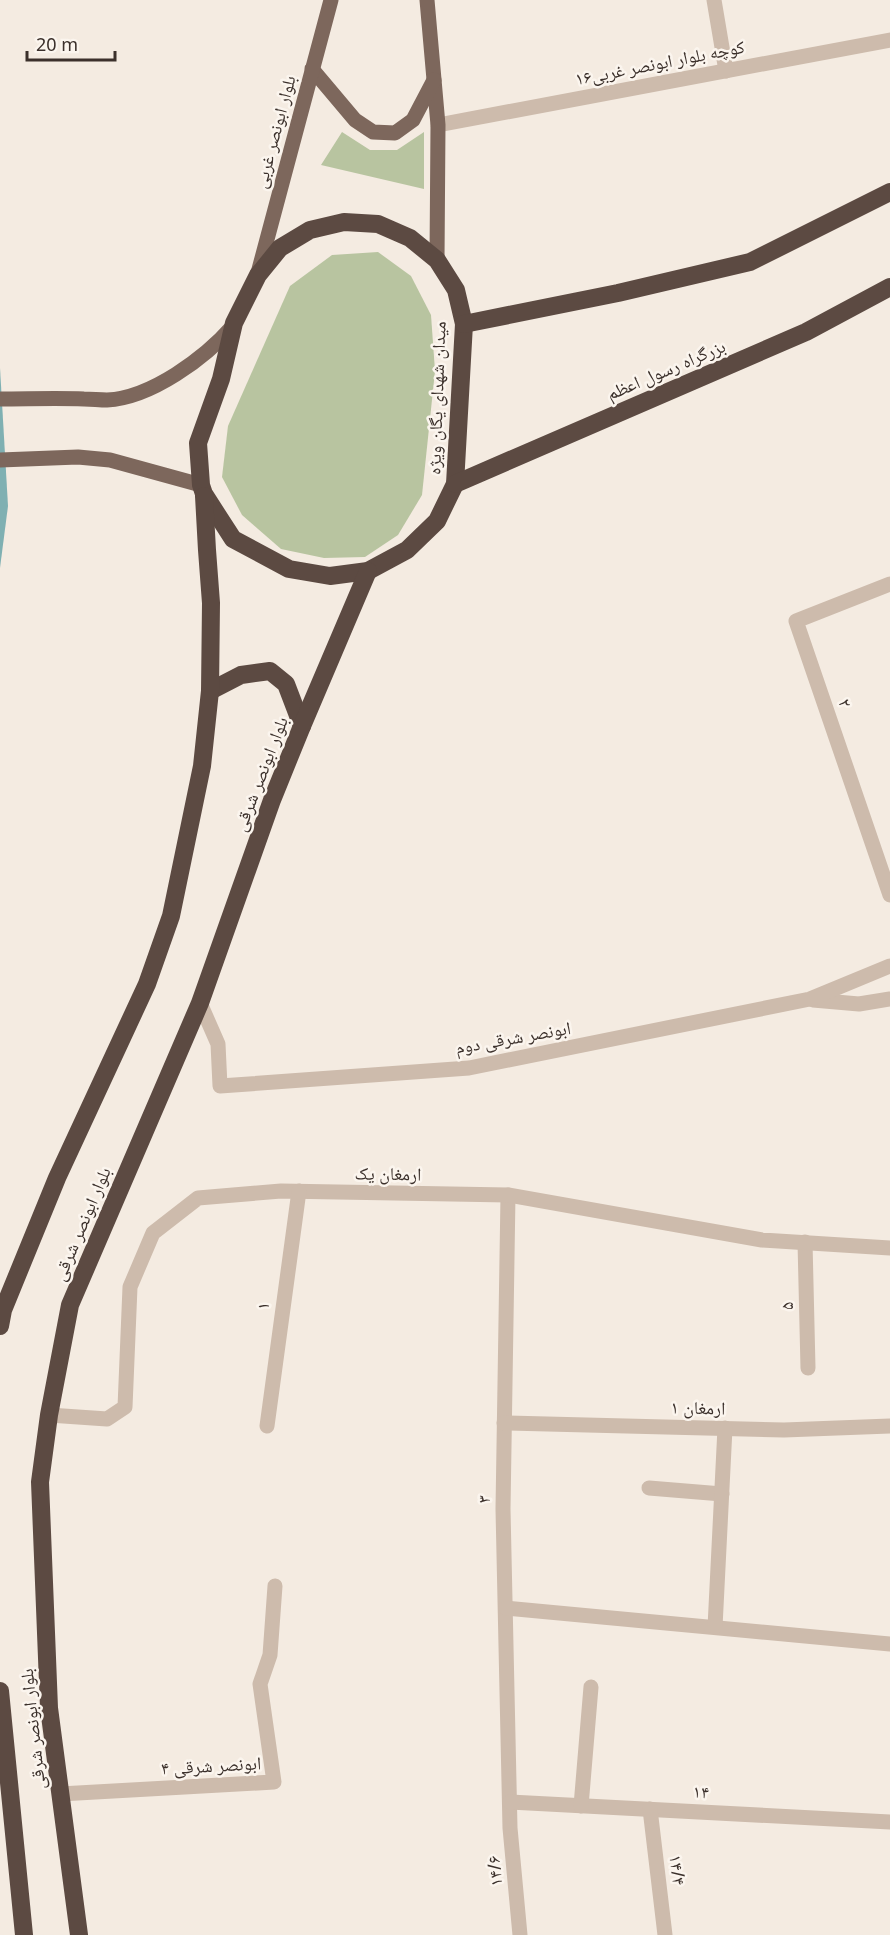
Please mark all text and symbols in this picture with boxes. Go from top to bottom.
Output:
scale bar [27,24,116,62]
text: 20 m [36,32,78,56]
street label: کوچه بلوار ابونصر غربی۱۶ [573,34,747,90]
street label: بلوار ابونصر غربی [247,73,301,191]
street label: میدان شهدای یگان ویژه [421,321,451,475]
street label: بزرگراه رسول اعظم [602,333,729,406]
street label: ۲ [833,695,859,710]
street label: بلوار ابونصر شرقی [227,713,293,835]
street label: ابونصر شرقی دوم [453,1015,573,1060]
street label: ارمغان یک [354,1160,422,1186]
street label: بلوار ابونصر شرقی [46,1163,116,1284]
street label: ۱ [250,1300,274,1311]
street label: ۵ [774,1302,798,1310]
street label: ارمغان ۱ [670,1395,726,1419]
street label: ۳ [471,1495,495,1503]
street label: بلوار ابونصر شرقی [14,1667,50,1791]
street label: ابونصر شرقی ۴ [160,1750,262,1780]
street label: ۱۴ [692,1779,710,1803]
street label: ۱۴/۴ [664,1853,692,1887]
street label: ۱۴/۶ [480,1854,508,1888]

